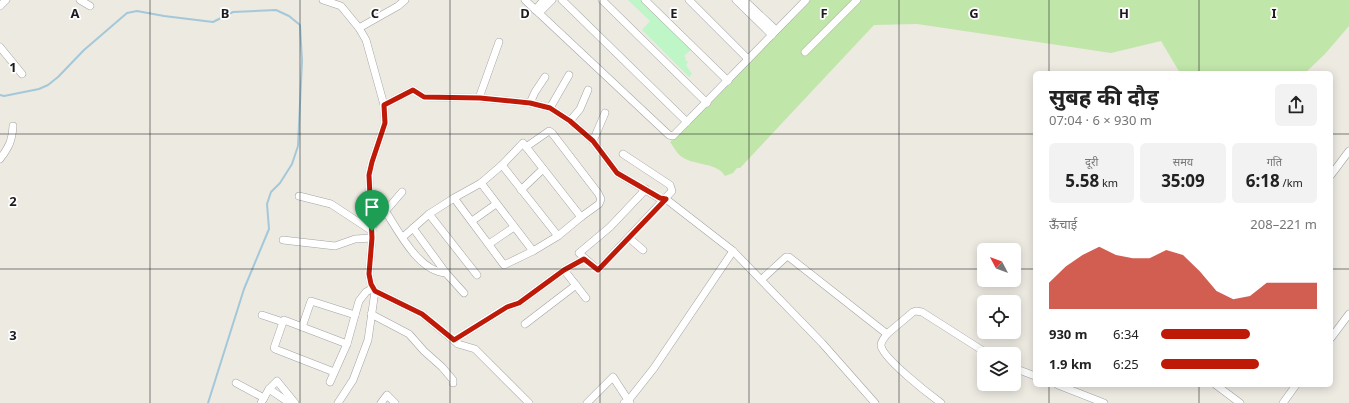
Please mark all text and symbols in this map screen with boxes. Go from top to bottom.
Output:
text: A [71,4,80,22]
text: B [221,4,229,22]
text: C [371,4,379,22]
text: D [520,4,530,22]
text: E [670,4,678,22]
text: F [820,4,828,22]
text: G [969,4,979,22]
text: H [1119,4,1129,22]
text: I [1271,4,1277,22]
text: 1 [9,58,17,76]
text: सुबह की दौड़ [1049,81,1159,111]
button: share [1275,84,1317,126]
text: 07:04 · 6 × 930 m [1049,111,1152,129]
text: दूरी [1085,154,1098,169]
text: समय [1173,154,1193,169]
text: गति [1267,154,1282,169]
text: 5.58 [1065,169,1099,192]
text: 35:09 [1161,169,1205,192]
text: 6:18 [1246,169,1280,192]
text: km [1099,175,1118,190]
text: /km [1280,175,1303,190]
pin [355,190,389,231]
text: 2 [9,192,17,210]
icon: arrive [361,196,383,218]
text: ऊँचाई [1049,215,1077,233]
text: 208–221 m [1250,215,1317,233]
north arrow [977,243,1021,287]
map controls [977,243,1021,391]
button: locate [977,295,1021,339]
text: 930 m [1049,325,1087,343]
text: 6:34 [1113,325,1139,343]
text: 3 [9,326,17,344]
button: layers [977,347,1021,391]
text: 1.9 km [1049,355,1092,373]
text: 6:25 [1113,355,1139,373]

